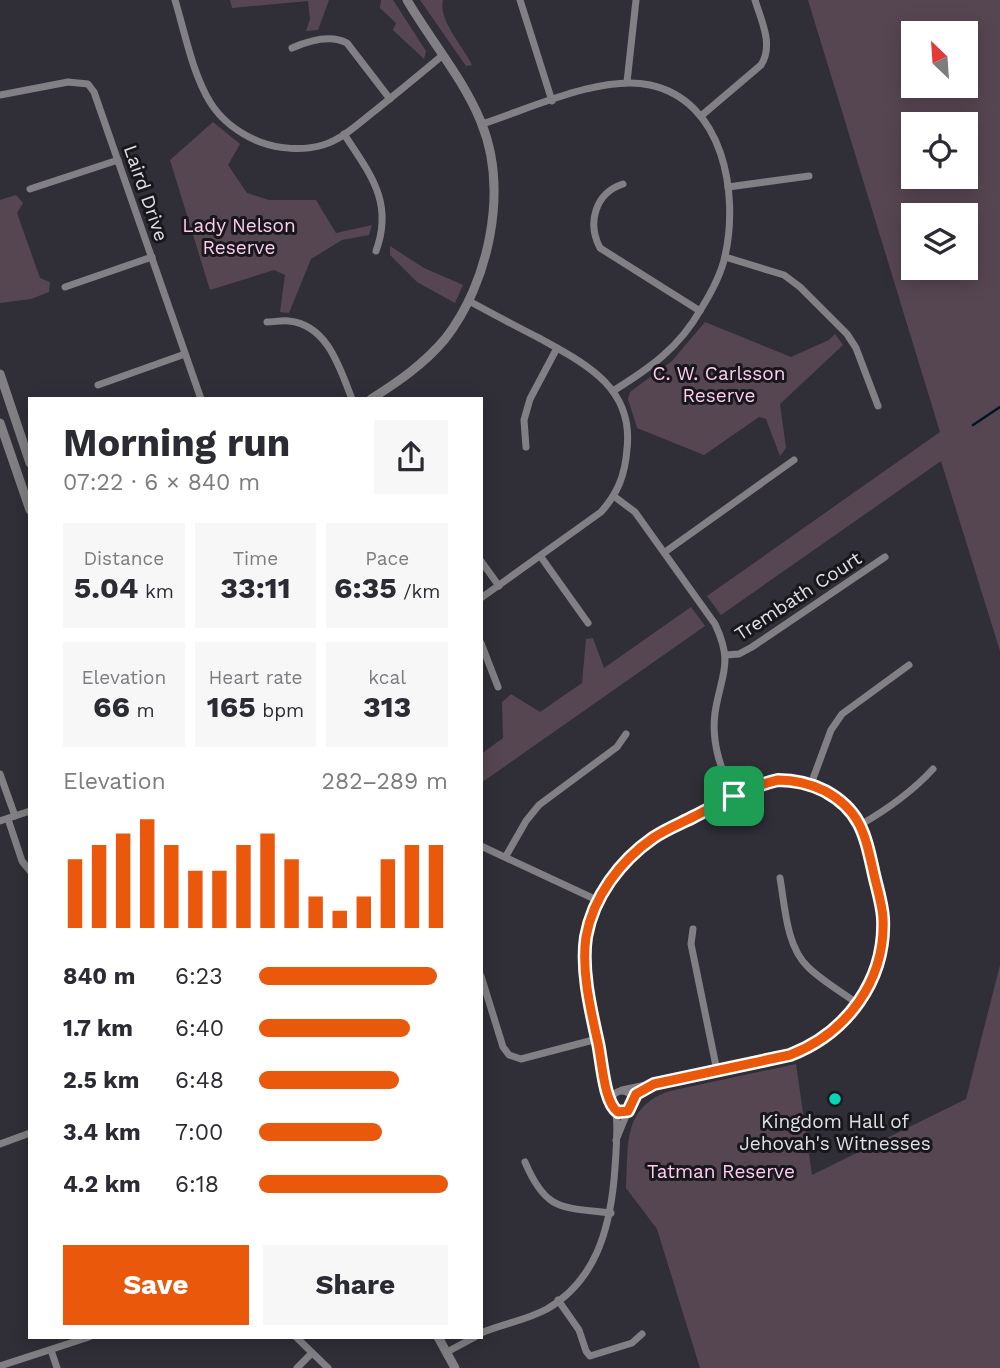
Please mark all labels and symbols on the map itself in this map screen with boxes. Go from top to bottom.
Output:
north arrow [901,21,978,98]
street label: Laird Drive [119,142,173,244]
park label: Lady Nelson Reserve [182,214,296,259]
park label: C. W. Carlsson Reserve [653,362,785,407]
street label: Trembath Court [730,546,866,646]
pin [704,766,764,826]
marker: Kingdom Hall of Jehovah's Witnesses [827,1091,843,1107]
place label: Kingdom Hall of Jehovah's Witnesses [739,1110,931,1155]
park label: Tatman Reserve [647,1160,795,1183]

